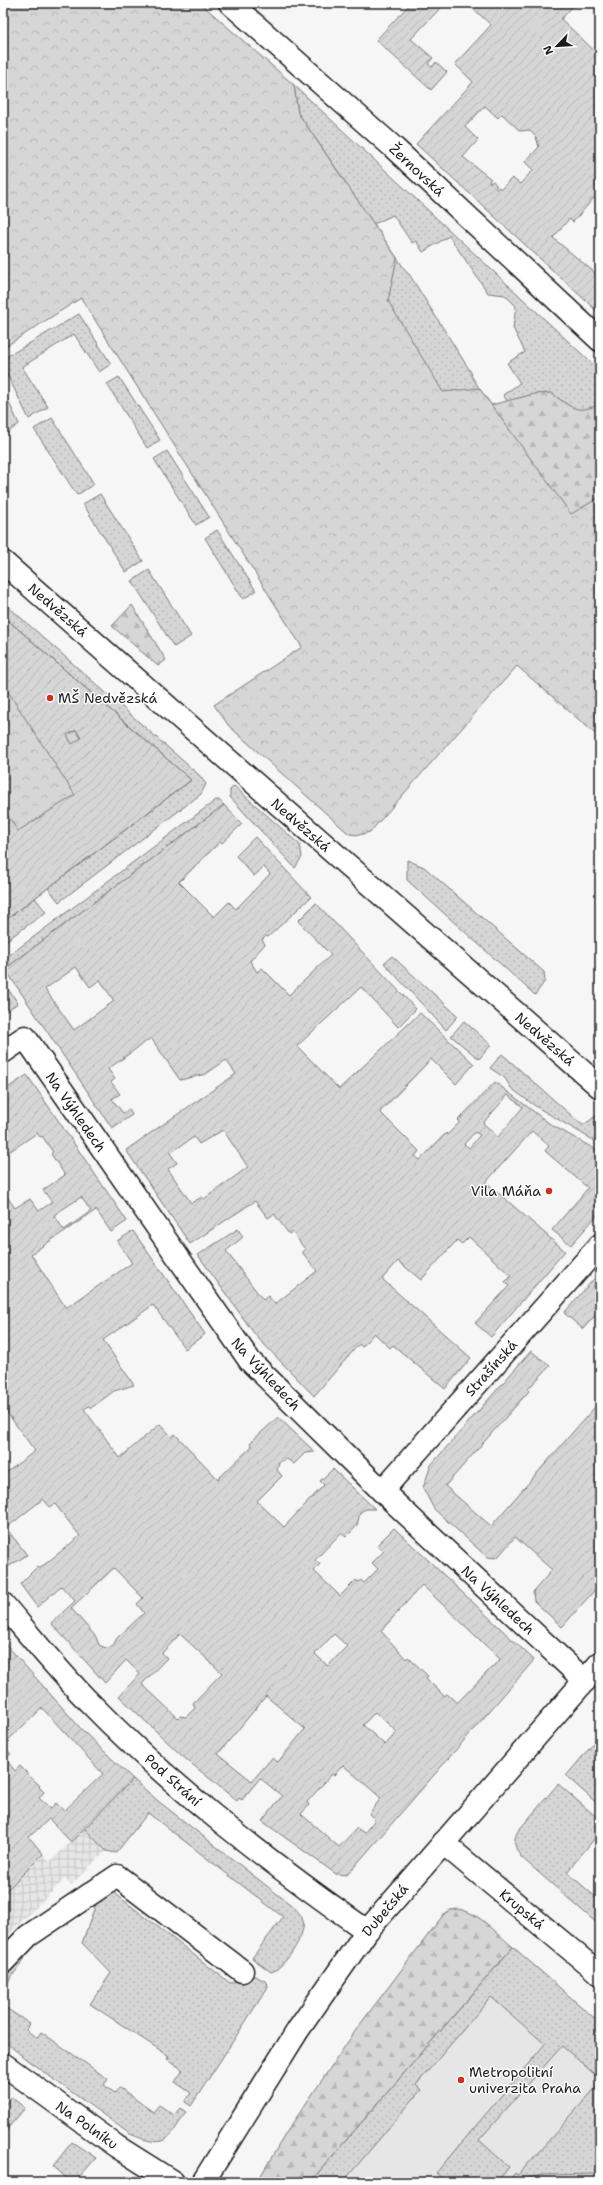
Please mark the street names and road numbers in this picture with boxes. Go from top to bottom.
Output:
street label: Žernovská [386,140,449,200]
street label: Nedvězská [24,579,92,641]
street label: Nedvězská [267,794,335,856]
street label: Nedvězská [511,1008,579,1070]
street label: Na Výhledech [42,1068,110,1156]
street label: Na Výhledech [227,1334,305,1414]
street label: Strašínská [461,1336,521,1400]
street label: Na Výhledech [458,1561,538,1639]
street label: Pod Strání [141,1750,205,1810]
street label: Dubečská [358,1880,412,1940]
street label: Krupská [496,1885,549,1933]
street label: Na Polníku [52,2097,122,2153]

